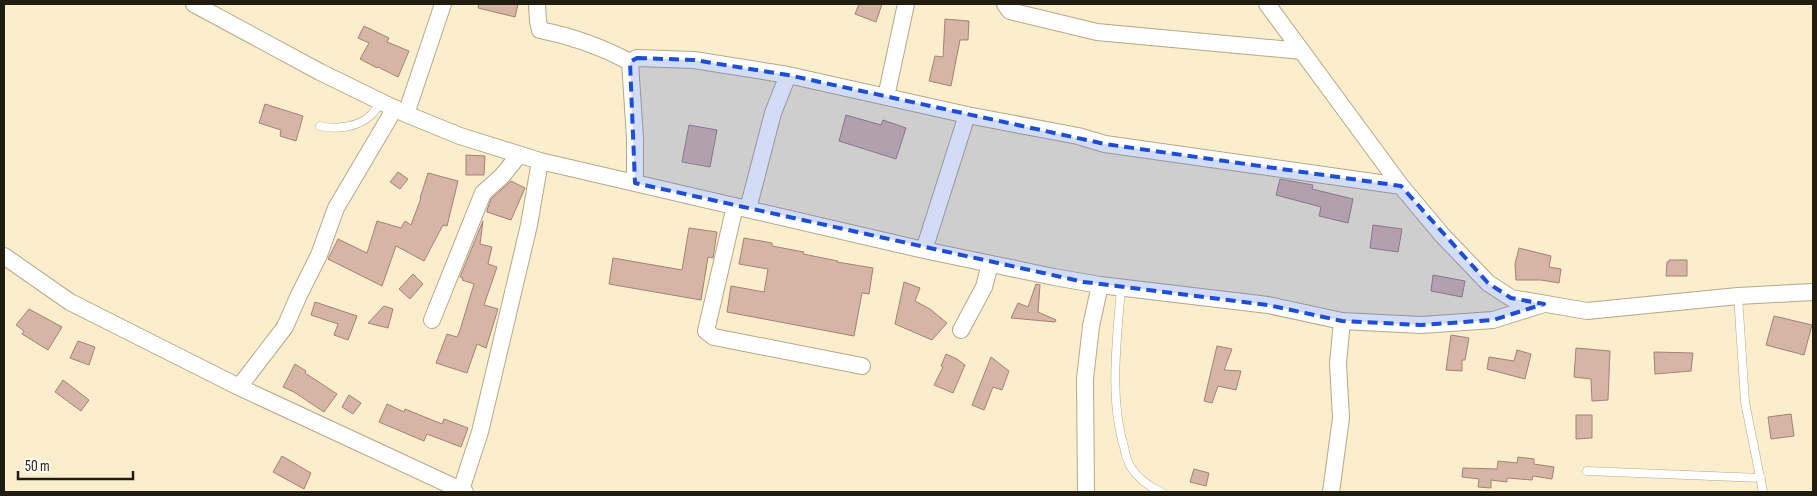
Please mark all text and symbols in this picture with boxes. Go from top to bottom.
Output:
scale bar [18,448,132,480]
text: 50 m [25,457,50,476]

